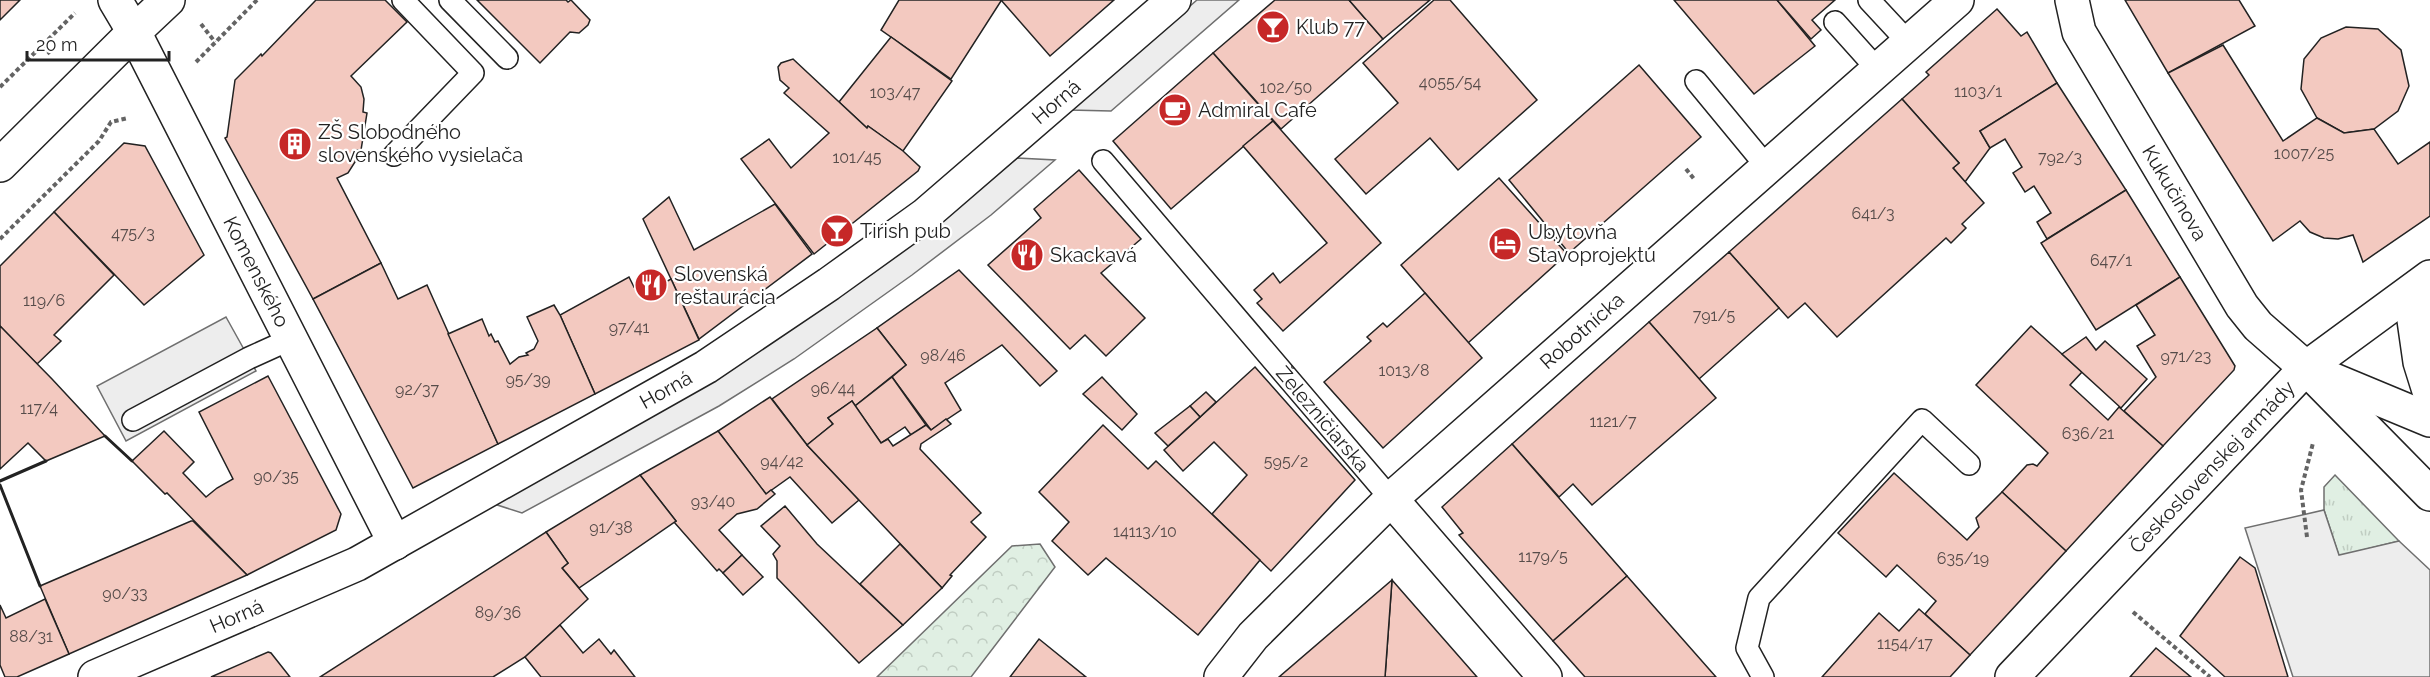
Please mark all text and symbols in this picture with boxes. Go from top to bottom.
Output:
bar icon: Klub 77 [1255,9,1291,45]
place label: Klub 77 [1296,15,1365,39]
scale bar [27,24,170,62]
text: 20 m [36,34,78,55]
house number: 4055/54 [1419,73,1482,92]
street label: Horná [1027,74,1085,129]
house number: 102/50 [1260,78,1312,97]
house number: 1103/1 [1954,82,2002,101]
house number: 103/47 [870,83,921,102]
cafe icon: Admiral Cafe [1157,92,1193,128]
place label: Admiral Cafe [1198,98,1317,122]
place label: ZŠ Slobodného slovenského vysielača [318,119,523,167]
building icon: ZŠ Slobodného slovenského vysielača [277,126,313,162]
street label: Kukučínova [2137,141,2212,245]
house number: 1007/25 [2274,144,2334,163]
house number: 101/45 [832,148,882,167]
house number: 792/3 [2038,148,2082,167]
house number: 641/3 [1852,204,1895,223]
street label: Komenského [218,212,295,331]
bar icon: Tirish pub [819,213,855,249]
place label: Tirish pub [860,219,951,243]
place label: Ubytovňa Stavoprojektu [1528,220,1656,267]
house number: 475/3 [111,224,155,243]
hotel icon: Ubytovňa Stavoprojektu [1487,226,1523,262]
restaurant icon: Skackavá [1009,237,1045,273]
place label: Skackavá [1050,243,1137,267]
house number: 647/1 [2090,251,2132,270]
place label: Slovenská reštaurácia [674,262,776,309]
restaurant icon: Slovenská reštaurácia [633,267,669,303]
street label: Robotnícka [1535,287,1629,374]
house number: 119/6 [23,291,65,310]
house number: 791/5 [1693,306,1736,325]
house number: 97/41 [609,318,650,337]
house number: 98/46 [920,346,966,365]
house number: 971/23 [2161,347,2211,366]
street label: Železničiarska [1271,361,1375,477]
house number: 1013/8 [1378,361,1430,380]
street label: Horná [636,365,696,414]
house number: 95/39 [505,370,551,389]
street label: Československej armády [2124,376,2300,558]
house number: 96/44 [811,379,856,398]
house number: 92/37 [395,380,439,399]
house number: 117/4 [20,399,58,418]
house number: 1121/7 [1589,412,1637,431]
house number: 636/21 [2062,424,2114,443]
house number: 94/42 [760,452,804,471]
house number: 595/2 [1264,452,1308,471]
house number: 90/35 [253,467,299,486]
house number: 93/40 [691,492,735,511]
house number: 91/38 [589,518,633,537]
house number: 14113/10 [1113,522,1177,541]
house number: 1179/5 [1518,547,1568,566]
house number: 635/19 [1937,549,1989,568]
house number: 90/33 [102,584,148,603]
street label: Horná [206,594,267,638]
house number: 89/36 [475,603,521,622]
house number: 88/31 [9,627,53,646]
house number: 1154/17 [1877,634,1933,653]

